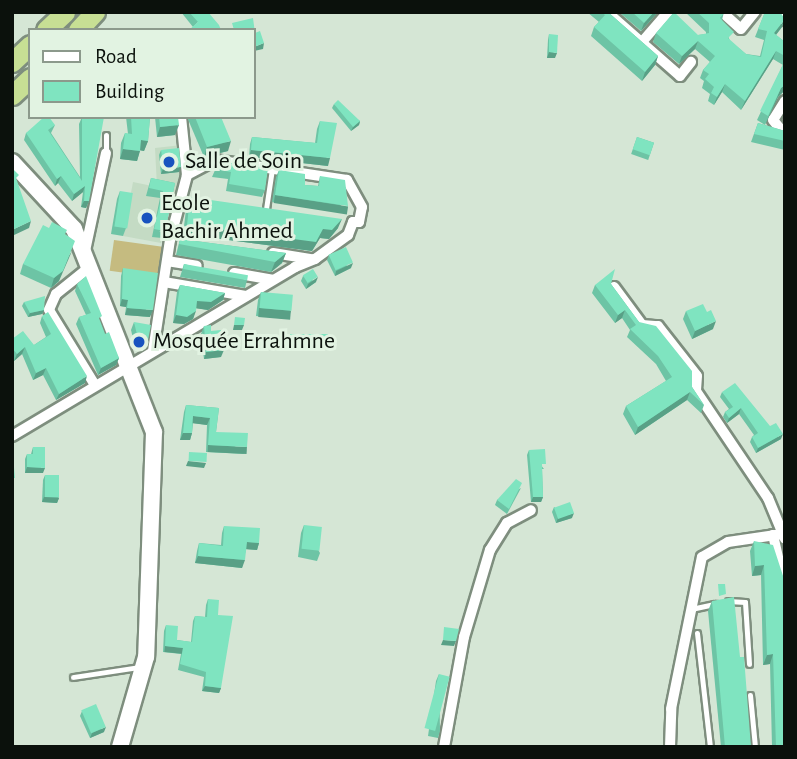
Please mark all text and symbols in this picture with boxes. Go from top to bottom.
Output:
legend [28,28,256,119]
text: Road [95,46,137,67]
text: Building [95,81,164,102]
place label: Salle de Soin [185,148,302,176]
marker: Salle de Soin [159,152,179,172]
place label: Ecole Bachir Ahmed [161,190,293,246]
marker: Ecole Bachir Ahmed [139,210,155,226]
place label: Mosquée Errahmne [153,328,335,356]
marker: Mosquée Errahmne [131,334,147,350]

